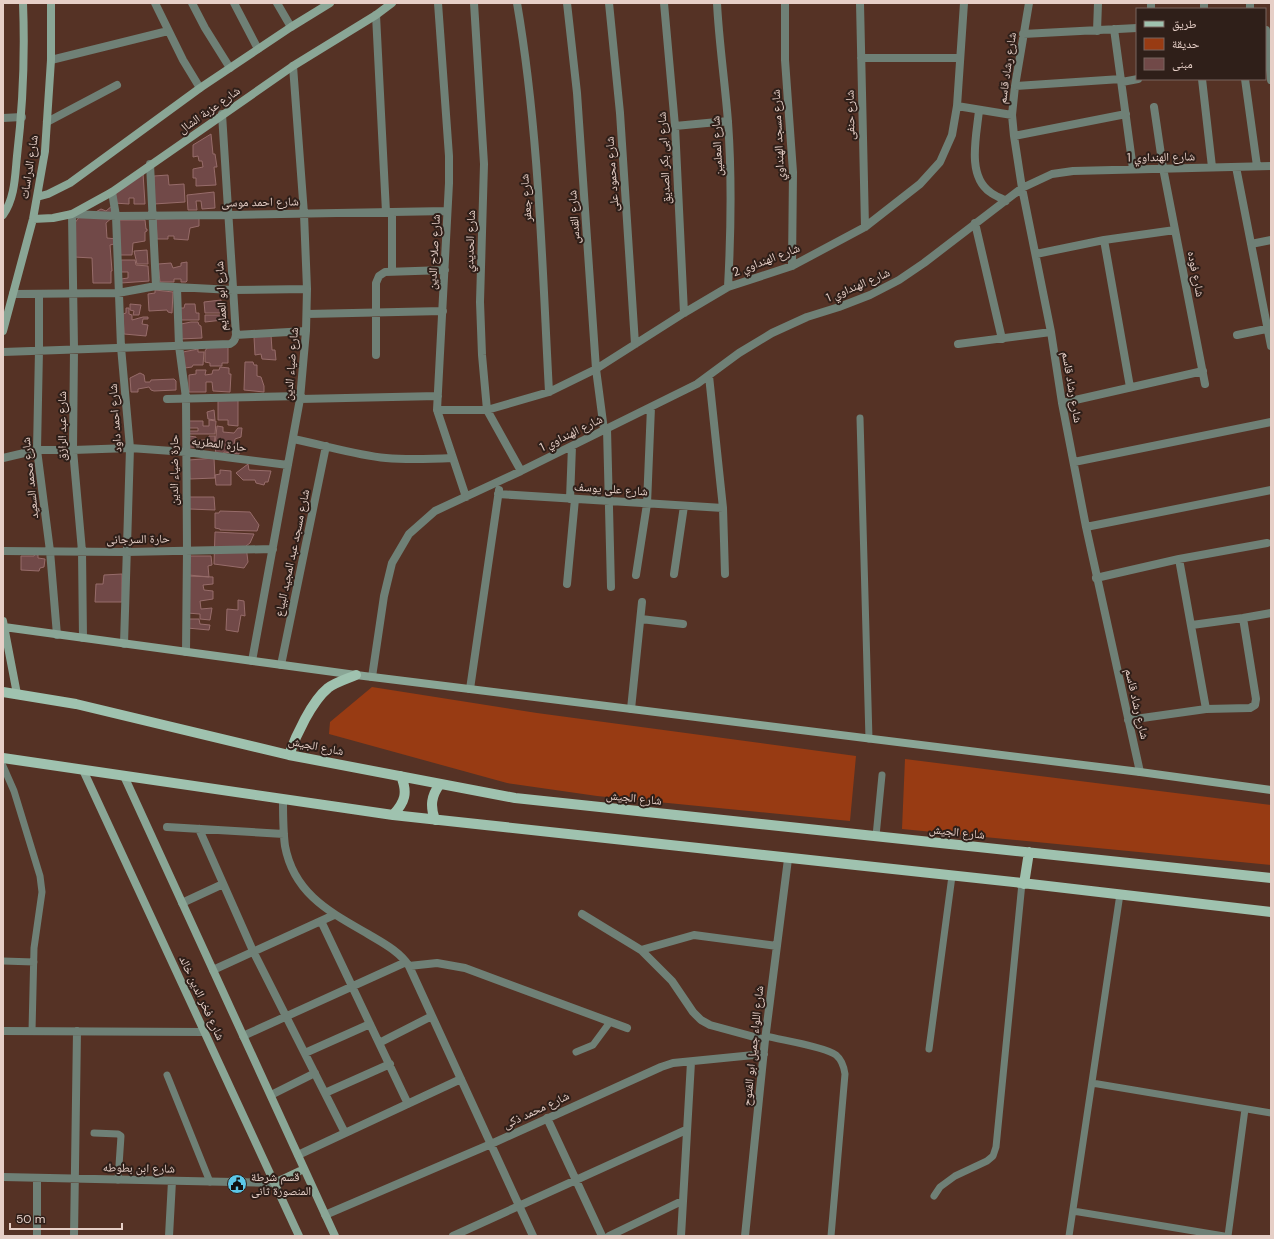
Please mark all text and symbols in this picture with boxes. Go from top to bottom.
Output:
legend [1136,8,1266,80]
text: طريق [1172,16,1197,32]
street label: شارع رشاد قاسم [994,31,1020,105]
text: حديقة [1172,36,1200,52]
text: مبنى [1172,56,1193,72]
street label: شارع عزبة الشال [175,83,243,137]
street label: شارع مسجد الهنداوي [768,89,790,181]
street label: شارع حنفى [842,90,858,140]
street label: شارع ابى بكر الصديق [654,111,674,205]
street label: شارع المعلمين [707,115,727,177]
street label: شارع الدراسات [16,134,42,200]
street label: شارع محمود على [601,136,623,212]
street label: شارع الهنداوي 1 [1127,148,1195,168]
street label: شارع جعفر [516,173,536,224]
street label: شارع القدس [564,189,584,244]
street label: شارع احمد موسى [221,193,299,211]
street label: شارع الحديدي [461,209,481,272]
street label: شارع صلاح الدين [424,214,444,290]
street label: شارع الهنداوي 2 [730,240,803,282]
street label: شارع فوده [1184,250,1208,298]
street label: شارع ابو العمايم [211,261,231,331]
street label: شارع الهنداوي 1 [824,264,893,308]
street label: شارع ضياء الدين [280,327,302,401]
street label: شارع رشاد قاسم [1058,350,1086,424]
street label: شارع احمد داود [105,383,125,453]
street label: شارع عبد الرازق [54,391,70,461]
street label: شارع الهنداوي 1 [537,411,606,457]
street label: حارة المطريه [190,433,248,455]
street label: حارة ضياء الدين [166,434,182,505]
street label: شارع محمد السعيد [18,436,42,519]
street label: شارع على يوسف [574,478,649,500]
street label: شارع مسجد عبد المجيد البياع [271,488,313,618]
street label: حارة السرجانى [106,530,170,548]
street label: شارع رشاد قاسم [1121,667,1153,741]
street label: شارع الجيش [287,733,345,759]
street label: شارع الجيش [605,787,663,809]
street label: شارع الجيش [928,821,986,843]
street label: شارع فخر الدين خالد [175,953,229,1043]
street label: شارع اللواء جميل ابو الفتوح [739,985,767,1107]
street label: شارع محمد ذكى [500,1088,572,1132]
street label: شارع ابن بطوطه [103,1159,175,1177]
place label: قسم شرطة المنصورة ثانى [251,1169,311,1199]
public building icon: قسم شرطة المنصورة ثانى [226,1173,248,1195]
scale bar [10,1205,122,1231]
text: 50 m [16,1211,45,1227]

